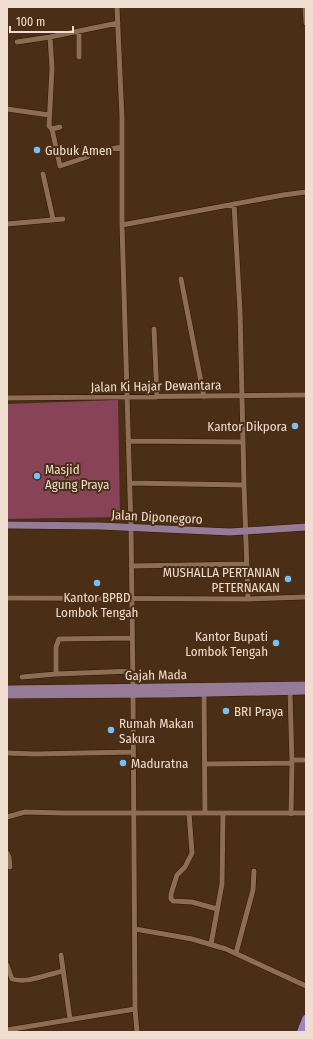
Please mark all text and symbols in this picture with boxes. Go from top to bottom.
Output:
scale bar [10,8,73,34]
text: 100 m [16,15,45,29]
place label: Gubuk Amen [45,143,112,158]
marker: Gubuk Amen [32,145,42,155]
street label: Jalan Ki Hajar Dewantara [91,377,221,395]
place label: Kantor Dikpora [207,419,287,434]
marker: Kantor Dikpora [290,421,300,431]
place label: Masjid Agung Praya [45,462,109,492]
marker: Masjid Agung Praya [32,471,42,481]
street label: Jalan Diponegoro [111,507,203,527]
place label: MUSHALLA PERTANIAN PETERNAKAN [163,565,280,595]
marker: MUSHALLA PERTANIAN PETERNAKAN [283,574,293,584]
marker: Kantor BPBD Lombok Tengah [92,578,102,588]
place label: Kantor BPBD Lombok Tengah [56,590,138,620]
place label: Kantor Bupati Lombok Tengah [185,629,268,659]
marker: Kantor Bupati Lombok Tengah [271,638,281,648]
street label: Gajah Mada [125,667,187,683]
place label: BRI Praya [234,704,284,719]
marker: BRI Praya [221,706,231,716]
place label: Rumah Makan Sakura [119,716,194,746]
marker: Rumah Makan Sakura [106,725,116,735]
place label: Maduratna [131,756,188,771]
marker: Maduratna [118,758,128,768]

